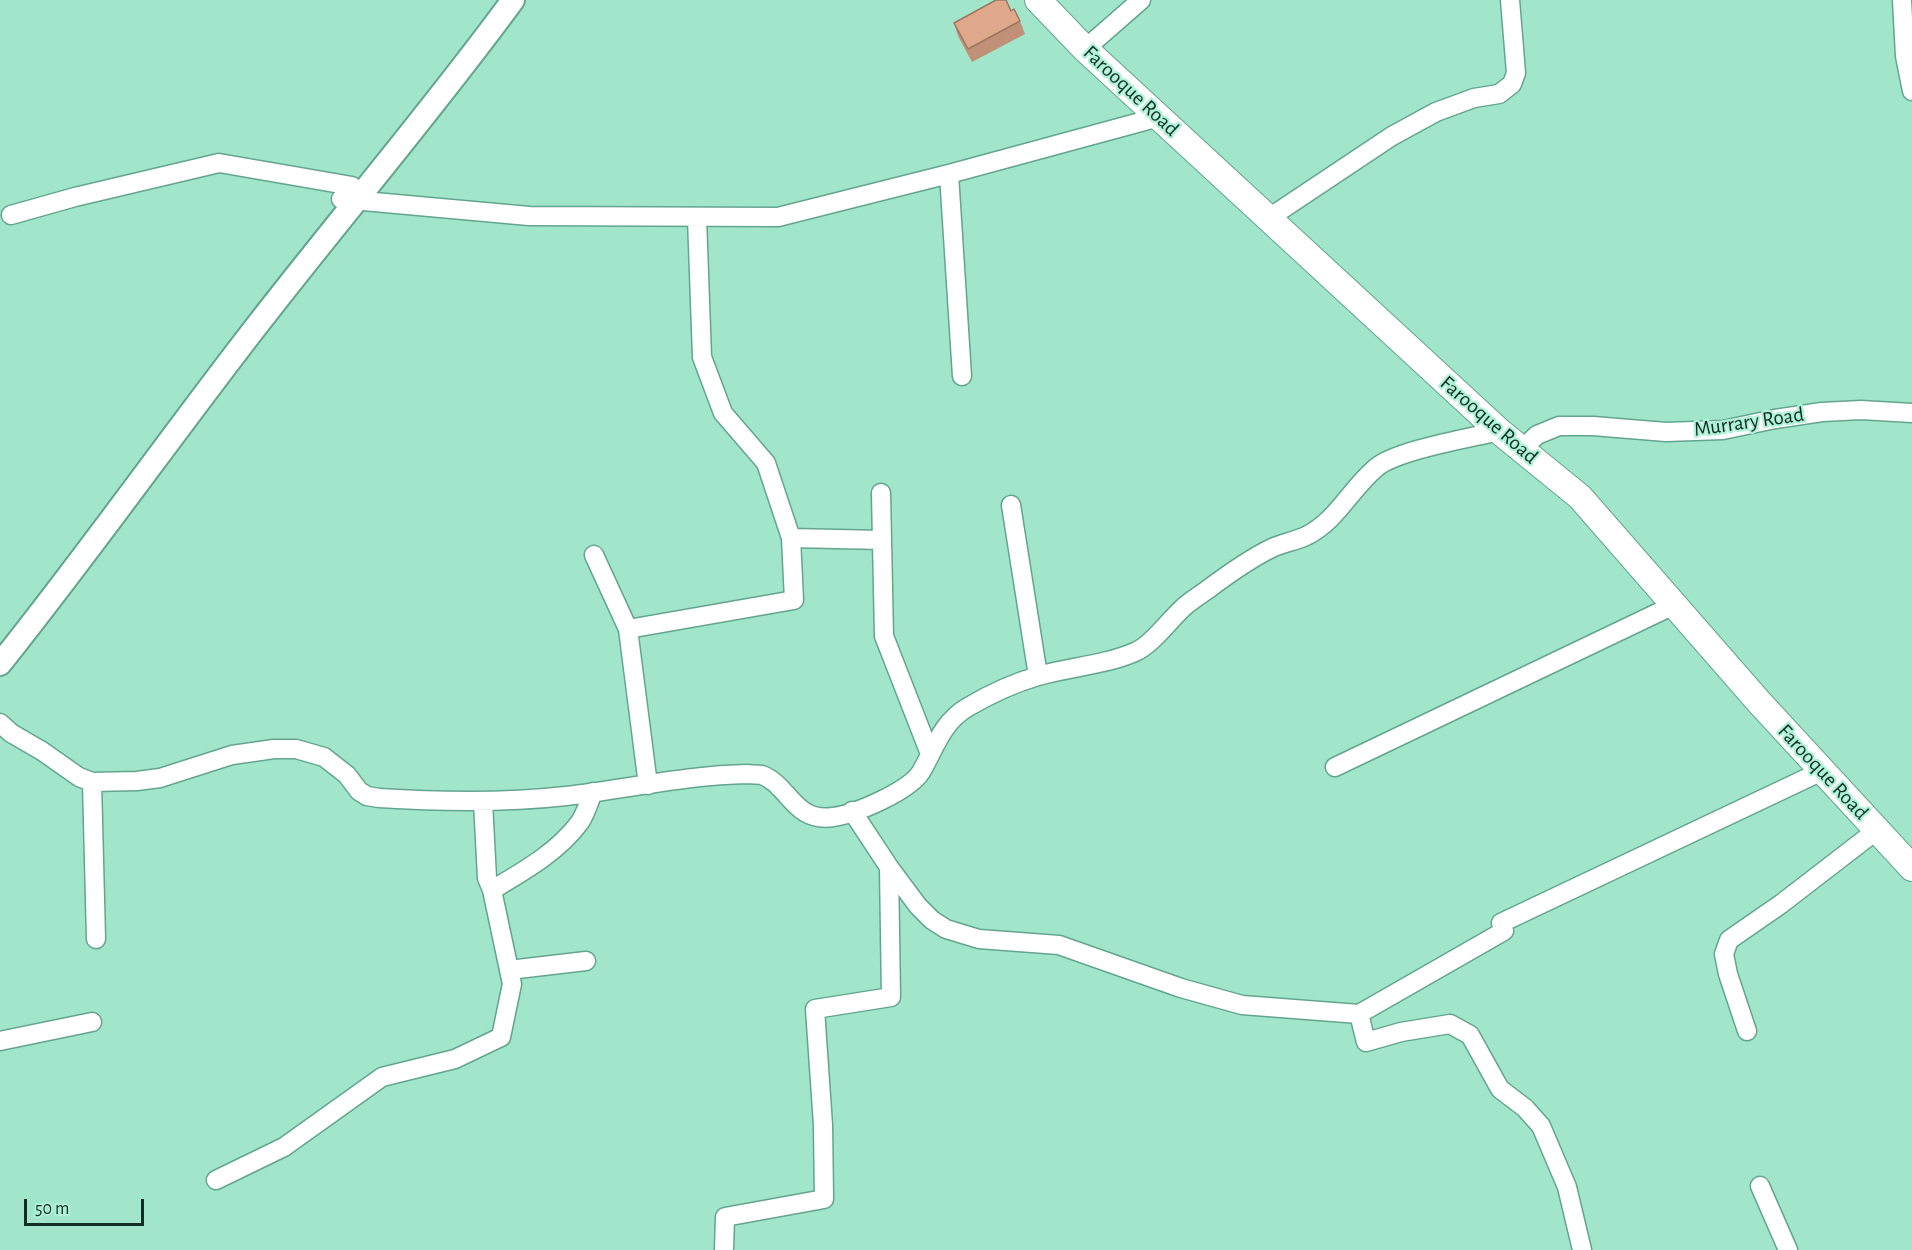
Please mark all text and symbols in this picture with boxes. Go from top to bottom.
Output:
street label: Farooque Road [1078,40,1184,142]
street label: Farooque Road [1435,371,1543,469]
street label: Murrary Road [1692,402,1806,442]
street label: Farooque Road [1772,719,1874,825]
scale bar [27,1187,147,1225]
text: 50 m [35,1200,69,1218]

